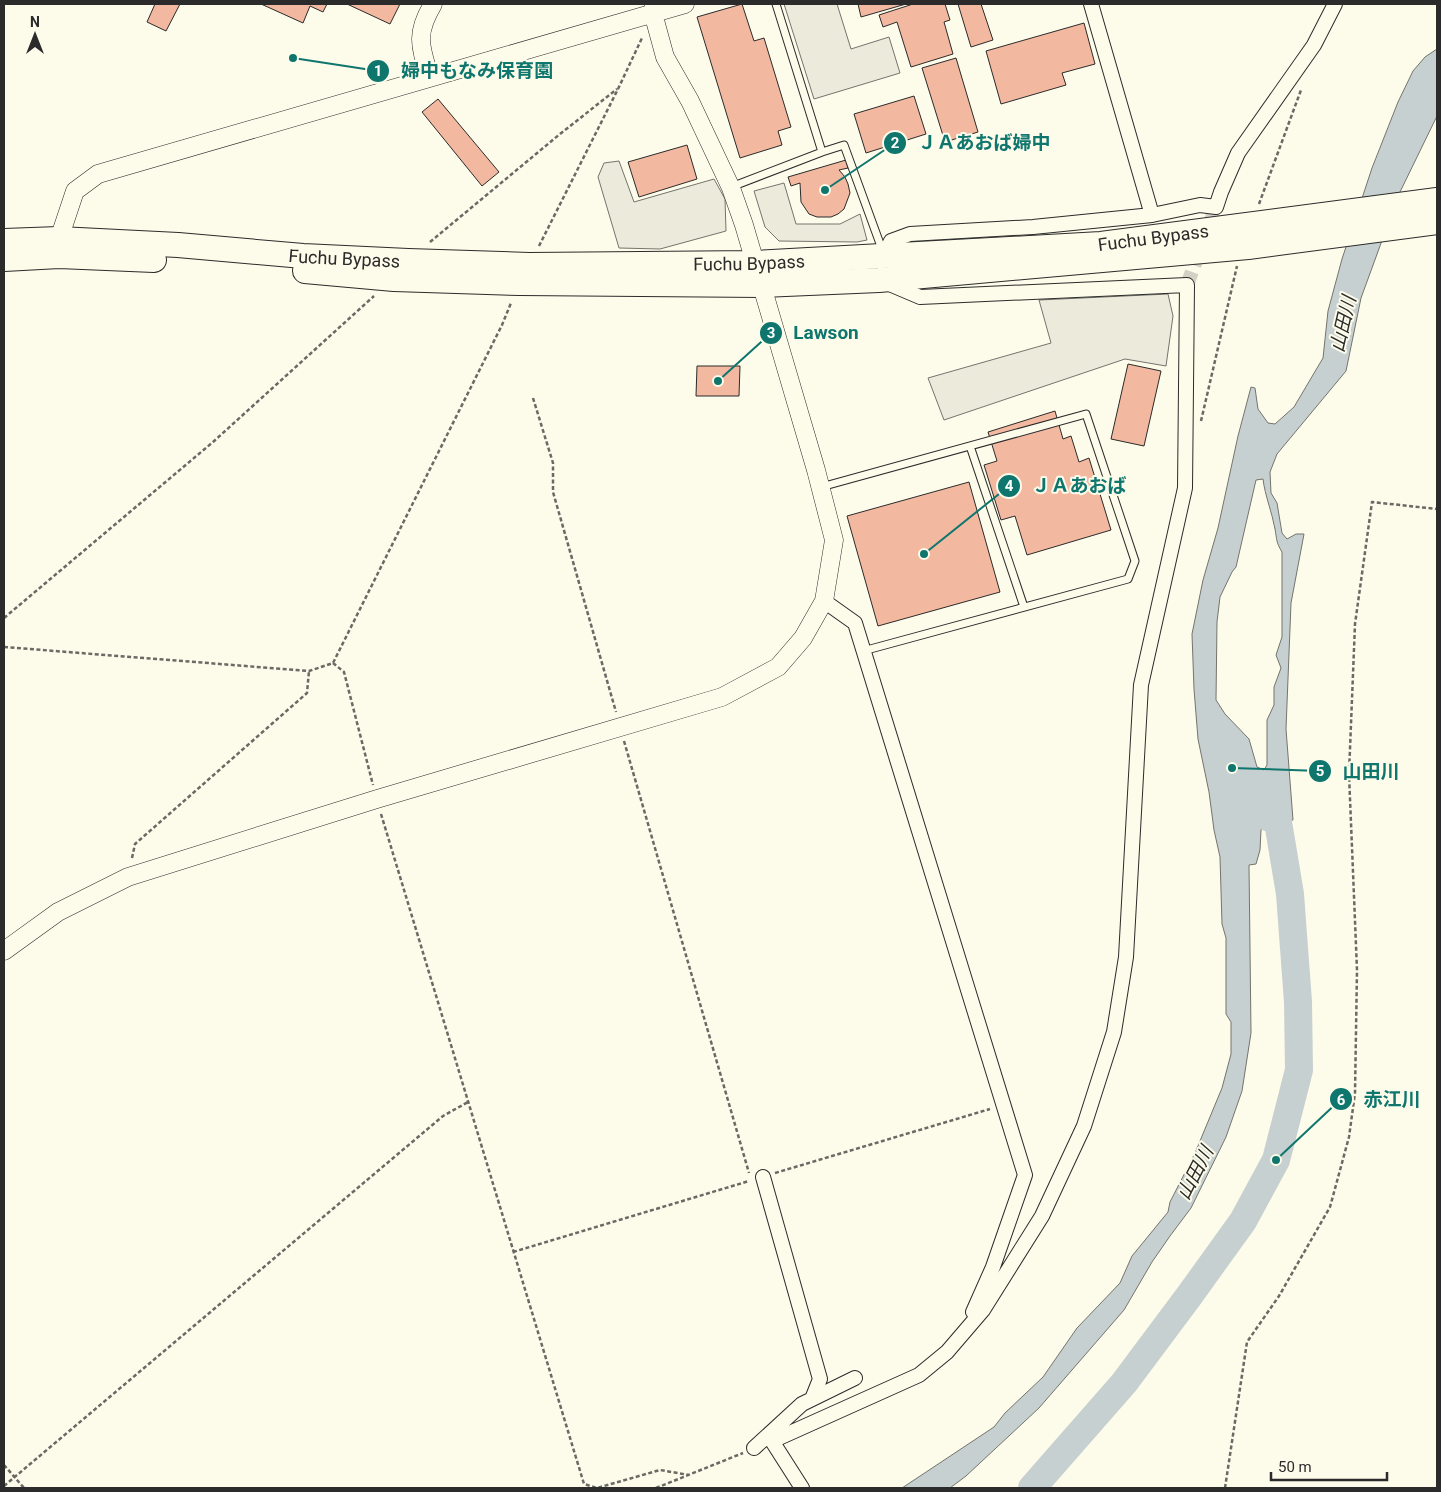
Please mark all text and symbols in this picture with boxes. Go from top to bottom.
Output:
north arrow [10,10,60,60]
text: N [30,14,40,30]
callout: 婦中もなみ保育園 [366,54,563,88]
text: 婦中もなみ保育園 [401,59,553,82]
text: 1 [374,62,382,80]
callout: ＪＡあおば婦中 [883,126,1061,160]
text: ＪＡあおば婦中 [917,131,1051,154]
text: 2 [891,134,900,152]
street label: Fuchu Bypass [1096,220,1210,255]
street label: Fuchu Bypass [288,244,401,271]
street label: Fuchu Bypass [693,250,805,274]
water label: 山田川 [1325,292,1361,354]
callout: Lawson [758,316,869,350]
text: Lawson [793,321,859,344]
text: 3 [767,324,775,342]
callout: ＪＡあおば [996,469,1136,503]
text: ＪＡあおば [1031,474,1127,497]
text: 4 [1005,477,1014,495]
callout: 山田川 [1307,754,1409,788]
text: 山田川 [1342,760,1400,783]
text: 5 [1316,762,1324,780]
callout: 赤江川 [1328,1082,1430,1116]
text: 赤江川 [1363,1088,1421,1111]
text: 6 [1337,1091,1346,1109]
water label: 山田川 [1172,1141,1219,1204]
scale bar [1271,1450,1387,1482]
text: 50 m [1278,1458,1312,1476]

